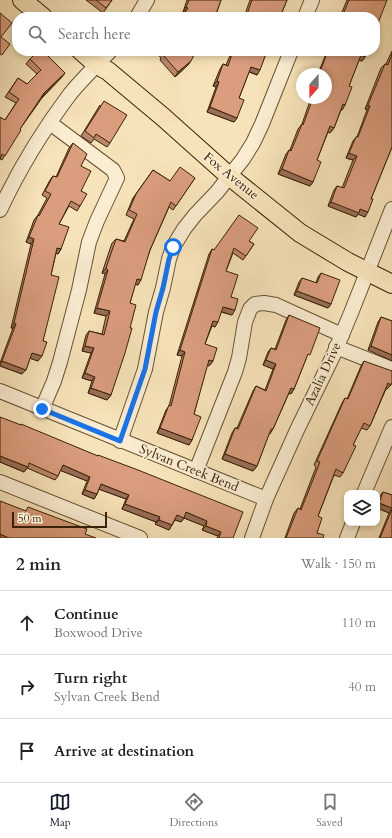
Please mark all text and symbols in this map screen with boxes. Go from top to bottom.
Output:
search box [12,12,380,56]
icon: search [26,23,48,45]
text: Search here [58,24,131,44]
north arrow [296,68,332,104]
street label: Fox Avenue [199,148,263,204]
route start [164,238,182,256]
street label: Azalia Drive [300,339,346,409]
route end [33,400,51,418]
street label: Sylvan Creek Bend [137,440,241,496]
map controls [344,490,380,526]
button: layers [344,490,380,526]
scale bar [12,510,107,529]
text: 50 m [18,511,42,526]
text: 2 min [16,553,61,576]
text: Walk · 150 m [301,555,376,573]
text: Continue [54,604,119,624]
icon: ahead [16,612,38,634]
text: 110 m [342,614,376,632]
text: Boxwood Drive [54,624,143,642]
text: Turn right [54,668,127,688]
icon: right [16,676,38,698]
text: 40 m [348,678,376,696]
text: Sylvan Creek Bend [54,688,160,706]
icon: arrive [16,740,38,762]
text: Arrive at destination [54,741,194,761]
tab: Map [49,791,71,830]
tab: Directions [169,791,218,830]
tab: Saved [316,791,343,830]

